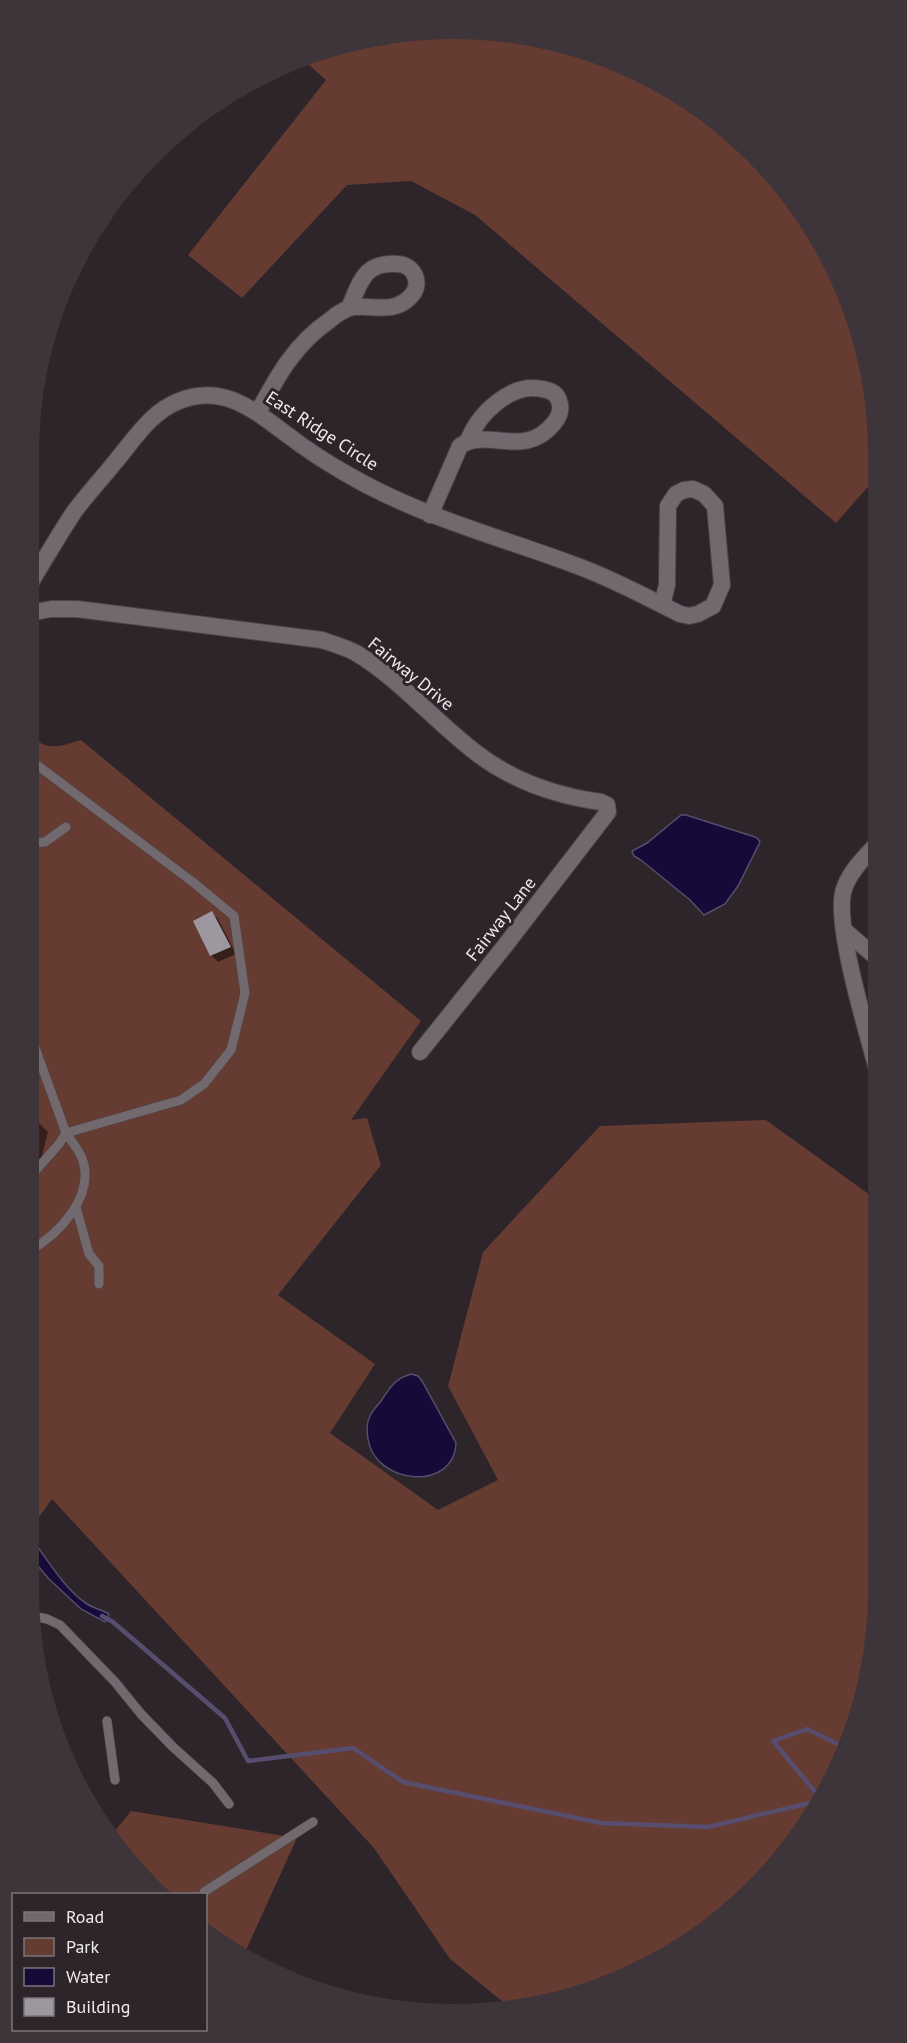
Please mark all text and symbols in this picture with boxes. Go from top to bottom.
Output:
street label: East Ridge Circle [262,386,383,476]
street label: Fairway Drive [364,632,459,715]
street label: Fairway Lane [461,872,541,965]
legend [12,1893,207,2031]
text: Road [66,1905,104,1928]
text: Park [66,1935,99,1958]
text: Water [66,1965,110,1988]
text: Building [66,1995,130,2018]

